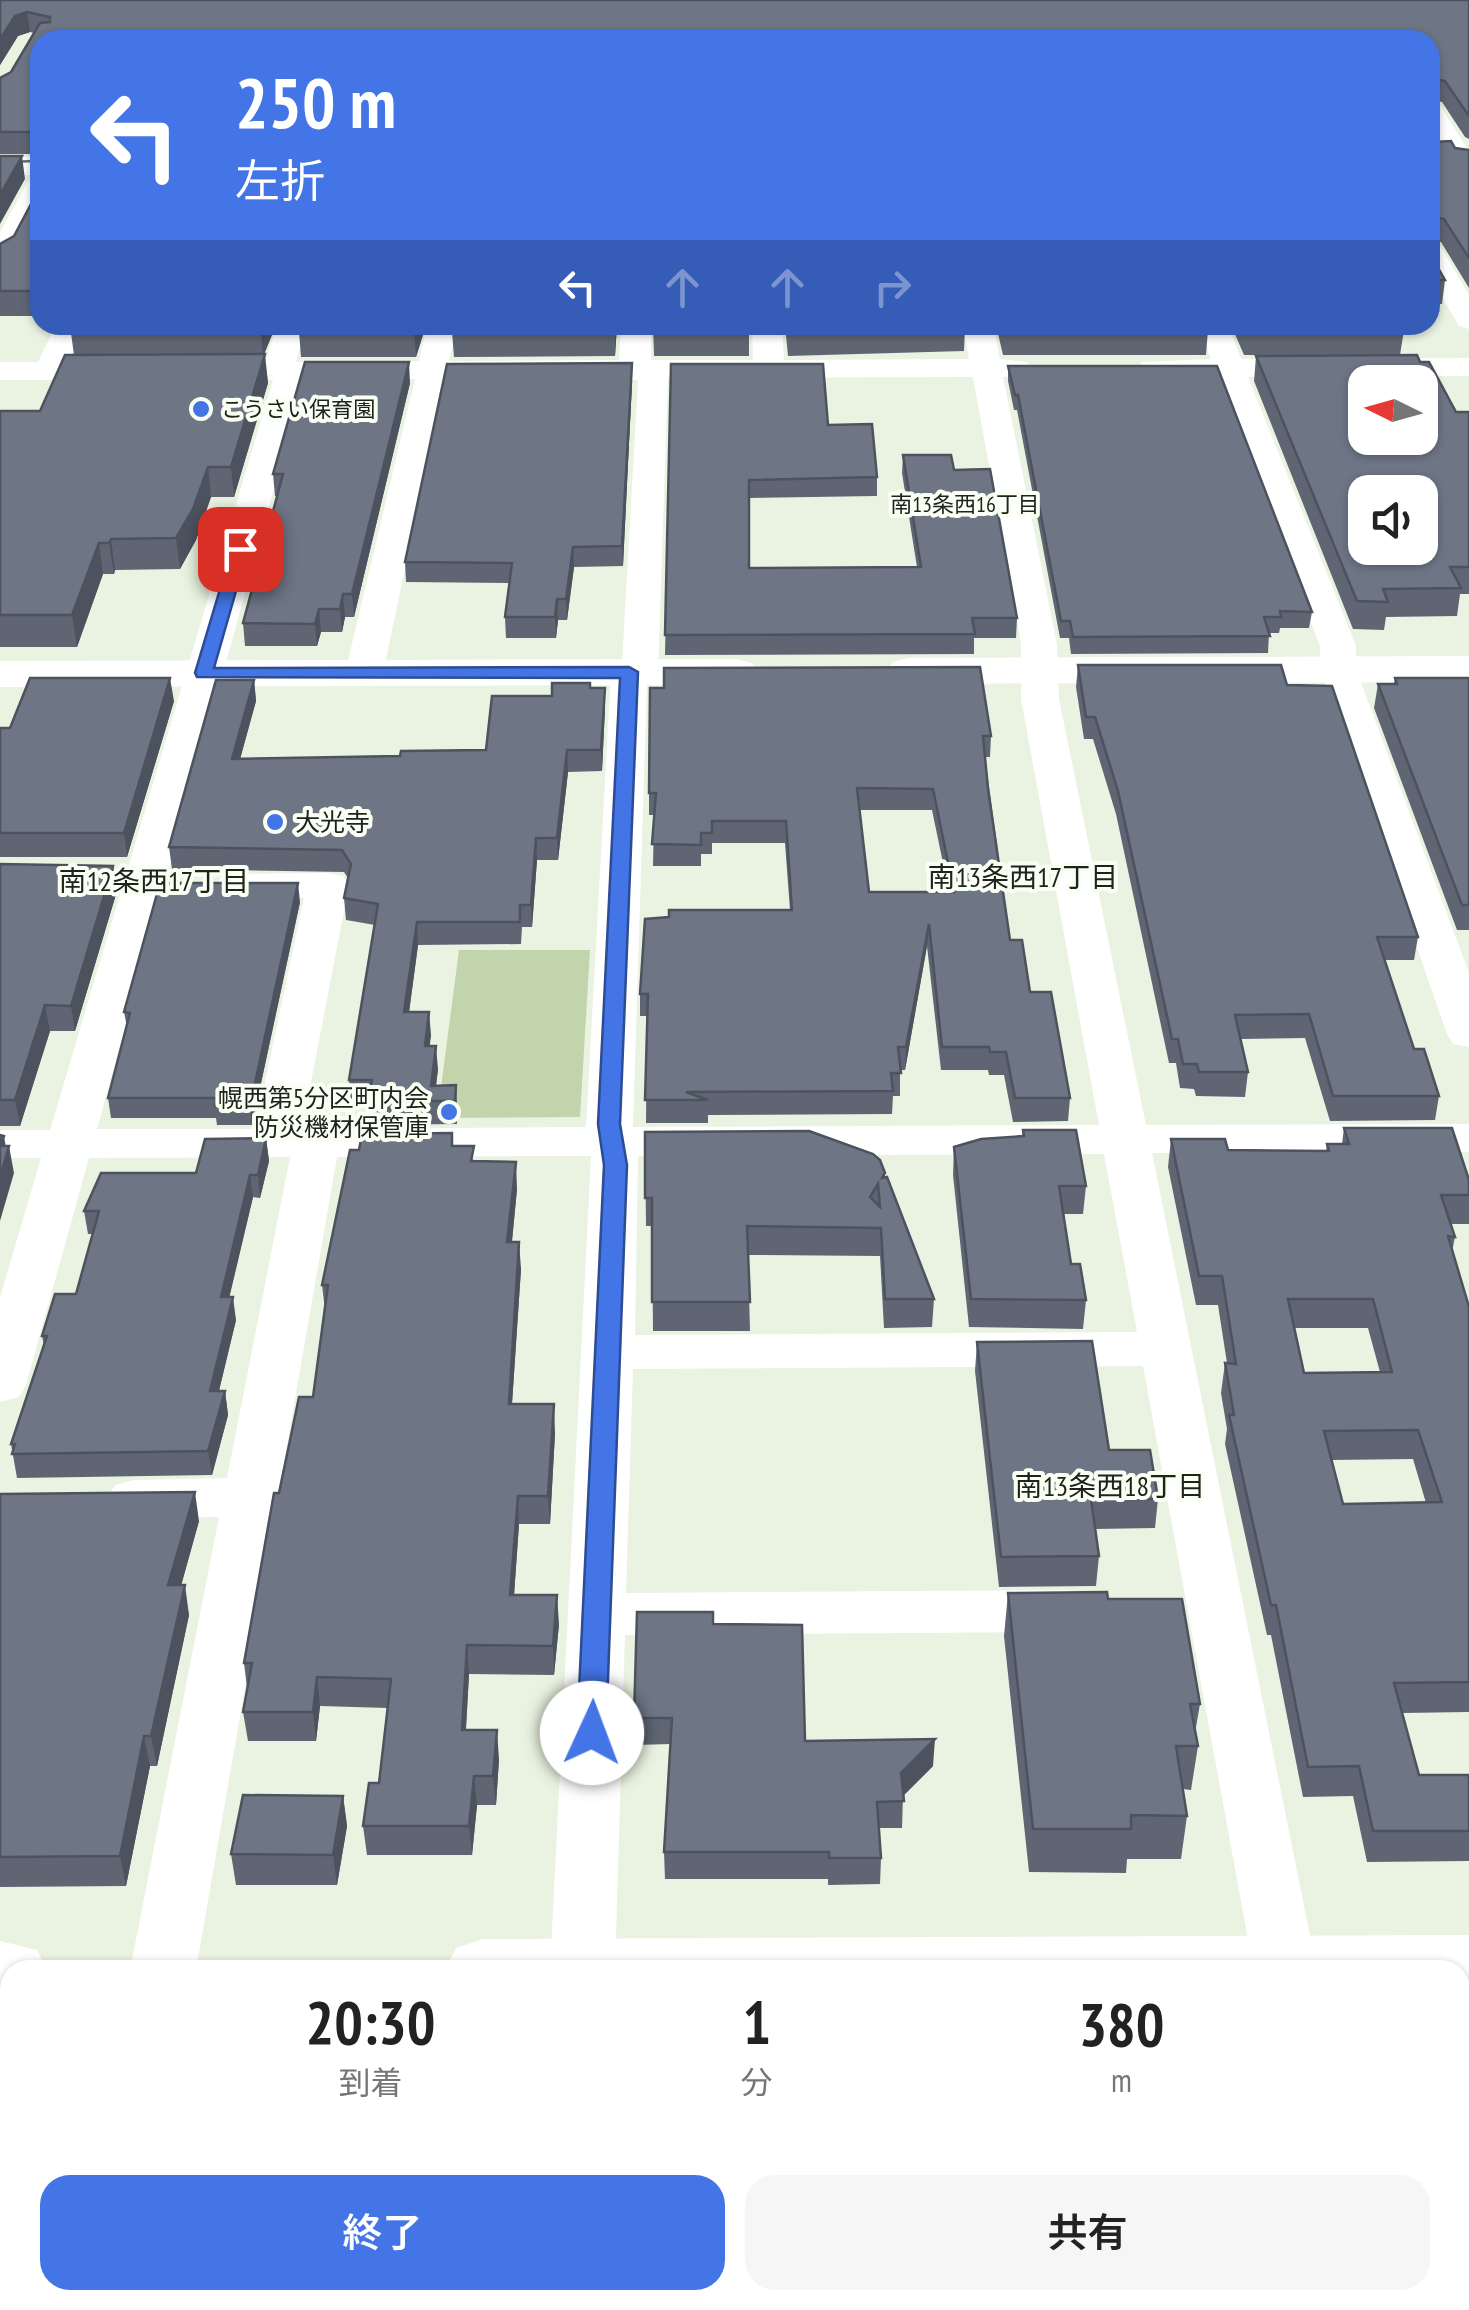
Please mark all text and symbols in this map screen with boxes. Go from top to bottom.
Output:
text: 250 m [235,57,396,147]
icon: left [70,70,200,200]
text: 左折 [235,151,325,209]
icon: left [550,260,605,315]
icon: ahead [655,260,710,315]
icon: ahead [760,260,815,315]
icon: right [865,260,920,315]
north arrow [1348,365,1438,455]
map controls [1348,365,1438,565]
place label: こうさい保育園 [221,395,375,423]
marker: こうさい保育園 [190,398,212,420]
button: sound [1348,475,1438,565]
district label: 南13条西16丁目 [890,490,1040,518]
pin [198,507,283,592]
icon: arrive [213,522,268,577]
place label: 大光寺 [295,806,370,838]
marker: 大光寺 [264,811,286,833]
district label: 南13条西17丁目 [928,858,1118,895]
district label: 南12条西17丁目 [59,862,249,899]
place label: 幌西第5分区町内会 防災機材保管庫 [218,1082,429,1143]
marker: 幌西第5分区町内会 防災機材保管庫 [438,1101,460,1123]
district label: 南13条西18丁目 [1015,1467,1205,1504]
position arrow [540,1681,644,1785]
text: 20:30 [306,1983,435,2061]
text: 1 [743,1983,771,2061]
text: 380 [1078,1985,1164,2063]
text: m [1111,2059,1132,2101]
text: 到着 [338,2061,402,2103]
text: 分 [741,2061,773,2103]
button: 終了 [40,2175,725,2290]
button: 共有 [745,2175,1430,2290]

